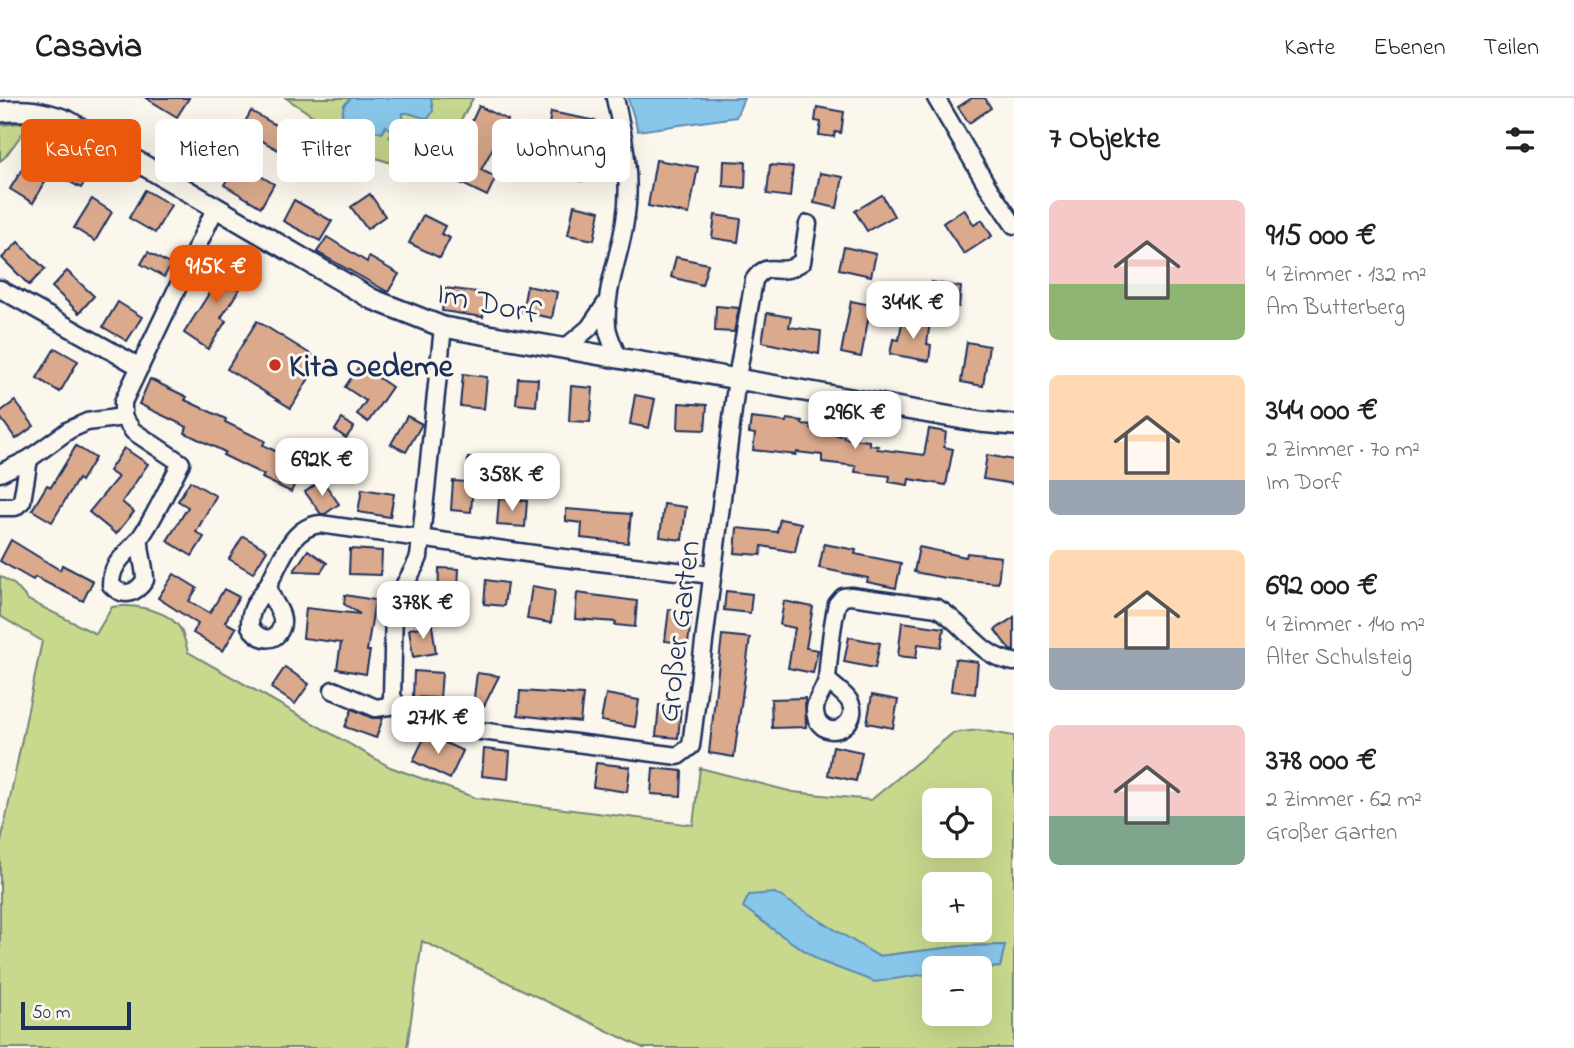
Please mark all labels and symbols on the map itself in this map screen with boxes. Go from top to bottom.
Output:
pin: 915K € [159,246,273,305]
street label: Im Dorf [432,271,545,339]
pin: 344K € [856,282,970,341]
place label: Kita Oedeme [289,345,455,392]
marker: Kita Oedeme [267,357,283,373]
pin: 296K € [798,392,912,451]
pin: 692K € [265,438,379,498]
pin: 358K € [455,454,569,513]
street label: Großer Garten [646,538,715,725]
pin: 378K € [366,582,480,641]
pin: 271K € [381,696,495,756]
scale bar [21,999,131,1031]

